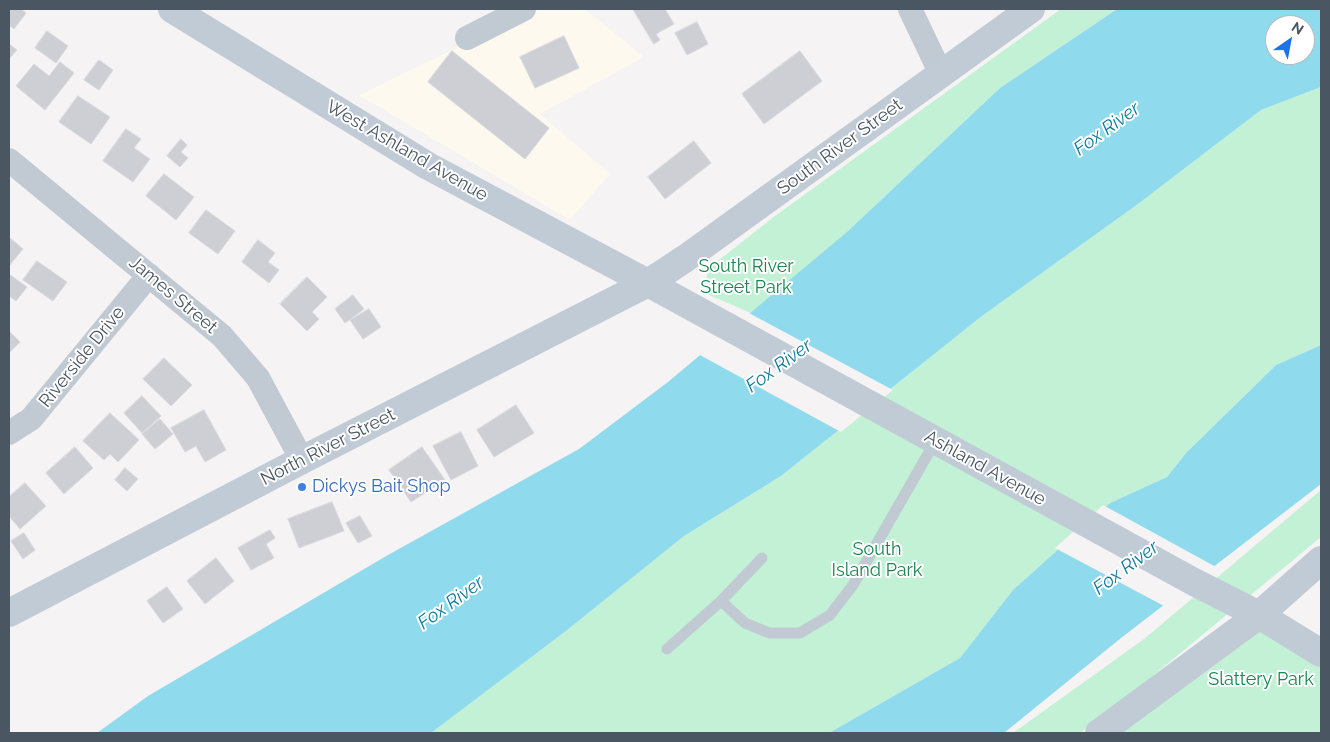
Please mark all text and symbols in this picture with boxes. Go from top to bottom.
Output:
north arrow [1265,15,1315,65]
text: N [1289,19,1306,38]
street label: South River Street [773,94,907,200]
street label: West Ashland Avenue [322,96,492,206]
water label: Fox River [1069,97,1145,161]
street label: James Street [124,252,222,338]
park label: South River Street Park [698,256,794,298]
street label: Riverside Drive [35,302,129,412]
water label: Fox River [741,334,817,398]
street label: North River Street [257,404,399,490]
street label: Ashland Avenue [921,426,1049,510]
place label: Dickys Bait Shop [312,476,451,498]
marker: Dickys Bait Shop [296,481,308,493]
water label: Fox River [1089,536,1163,600]
park label: South Island Park [832,539,922,582]
water label: Fox River [413,571,489,635]
park label: Slattery Park [1208,669,1314,691]

